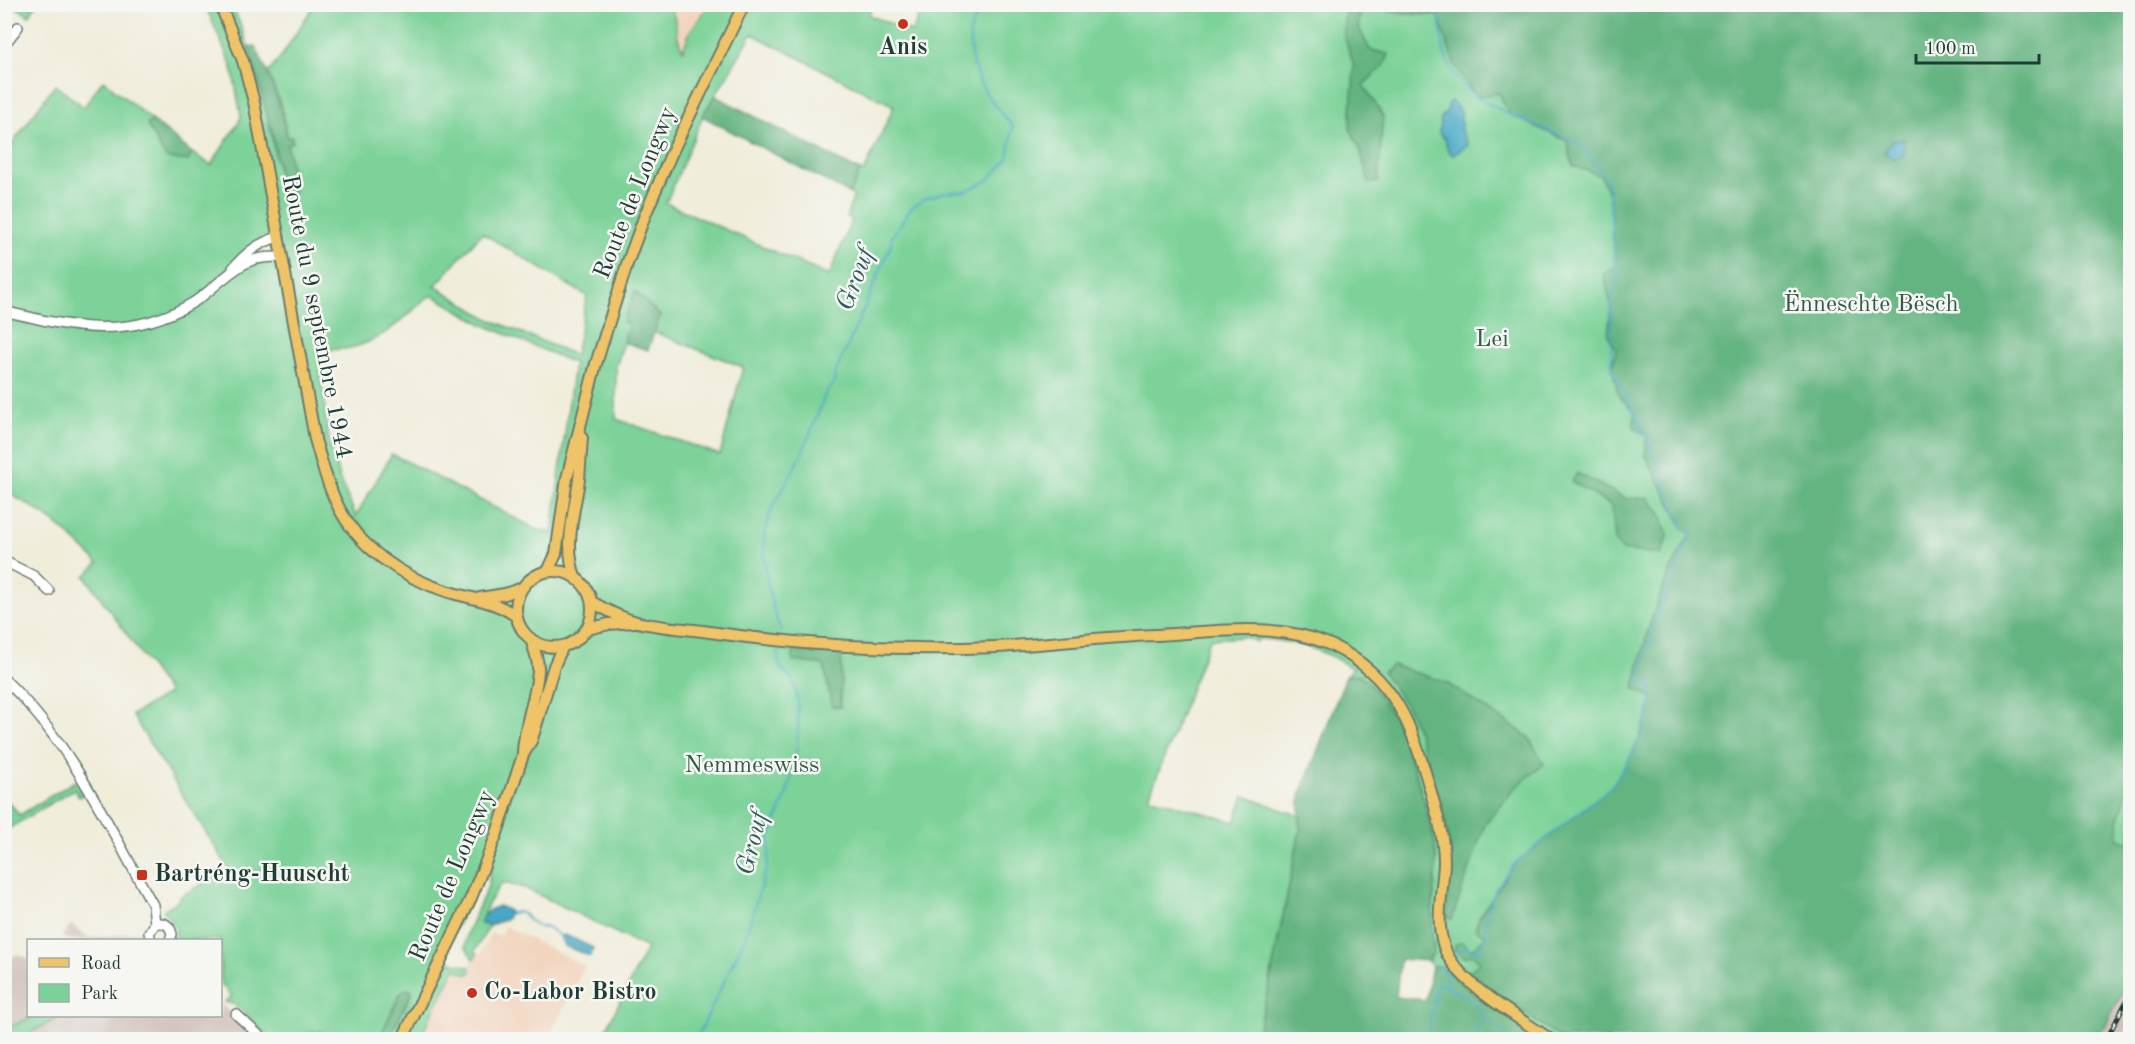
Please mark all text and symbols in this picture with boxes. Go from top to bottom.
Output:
marker: Anis [896,17,910,31]
scale bar [1916,27,2039,65]
place label: Anis [879,36,927,60]
text: 100 m [1925,40,1976,58]
street label: Route de Longwy [590,103,682,283]
street label: Route du 9 septembre 1944 [277,173,355,461]
water label: Grouf [832,239,882,314]
park label: Ënneschte Bësch [1783,290,1959,317]
park label: Lei [1475,328,1509,352]
park label: Nemmeswiss [684,754,820,778]
street label: Route de Longwy [406,787,500,965]
water label: Grouf [732,803,775,878]
place label: Bartréng-Huuscht [154,863,350,887]
marker: Bartréng-Huuscht [135,868,149,882]
legend [27,939,222,1017]
text: Road [81,955,121,973]
place label: Co-Labor Bistro [484,981,657,1005]
text: Park [81,985,118,1003]
marker: Co-Labor Bistro [465,986,479,1000]

